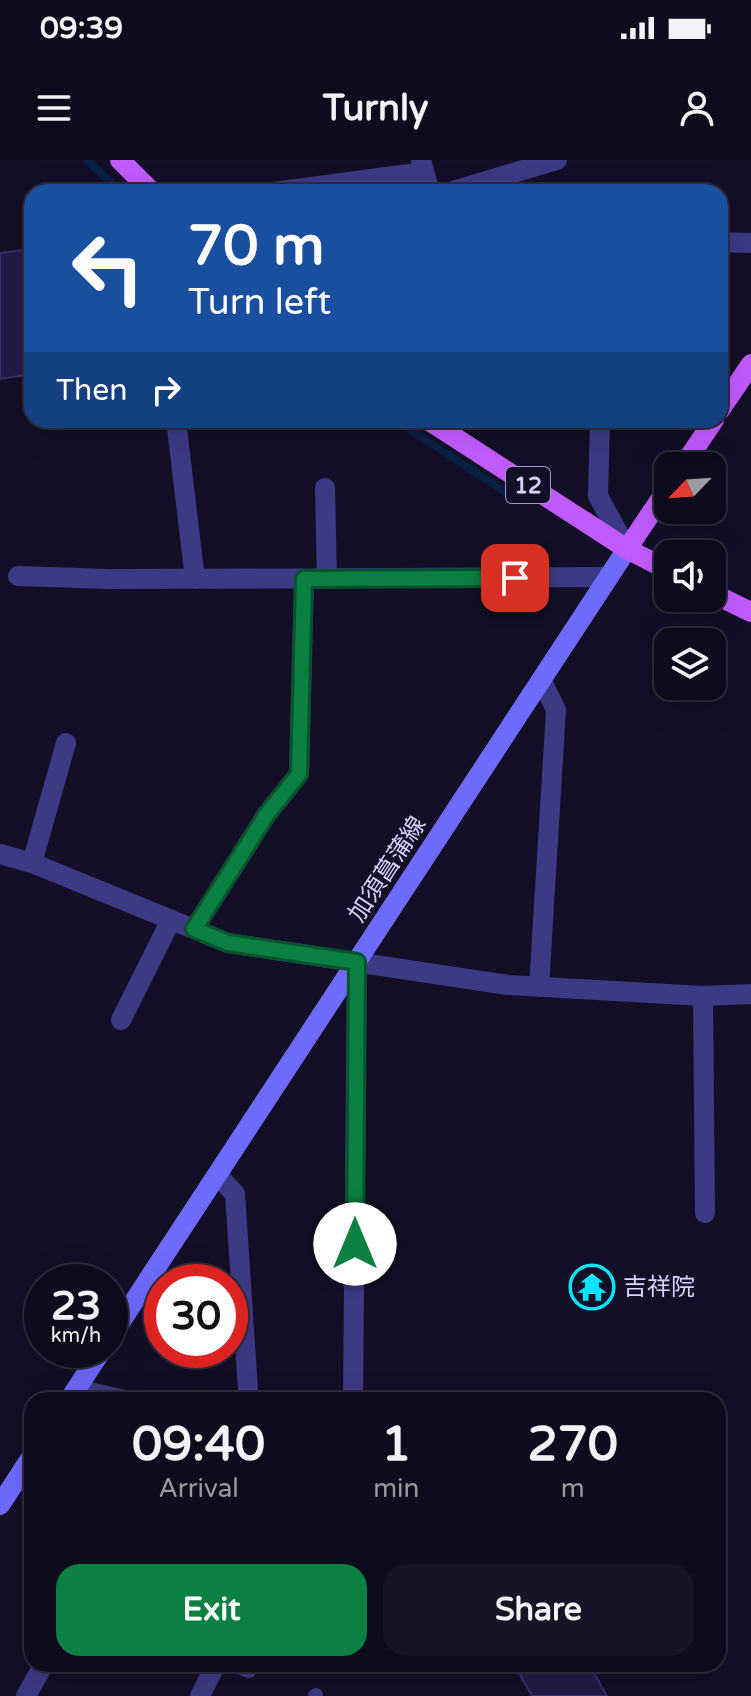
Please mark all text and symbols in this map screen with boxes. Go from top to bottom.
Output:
text: 09:39 [40,10,123,47]
icon: menu [32,86,76,130]
icon: person [675,86,719,130]
text: Turnly [323,87,428,130]
text: 70 m [188,213,324,280]
icon: left [56,216,160,320]
text: Turn left [188,281,331,324]
icon: right [144,368,188,412]
text: Then [56,372,128,409]
north arrow [654,452,726,524]
map controls [654,452,726,700]
road number: 12 [506,467,550,503]
button: sound [654,540,726,612]
pin [481,544,549,612]
icon: arrive [493,556,537,600]
button: layers [654,628,726,700]
street label: 加須菖蒲線 [343,811,432,927]
position arrow [313,1202,397,1286]
temple icon: 吉祥院 [568,1263,616,1311]
speed limit sign: 30 [144,1264,248,1368]
place label: 吉祥院 [623,1273,695,1302]
text: 23 [51,1282,101,1330]
text: km/h [51,1324,101,1348]
text: 09:40 [132,1416,265,1474]
text: 1 [381,1416,411,1474]
text: 270 [527,1416,618,1474]
text: Arrival [158,1473,239,1504]
text: min [373,1473,419,1504]
text: m [561,1473,585,1504]
button: Exit [56,1564,367,1656]
button: Share [383,1564,694,1656]

